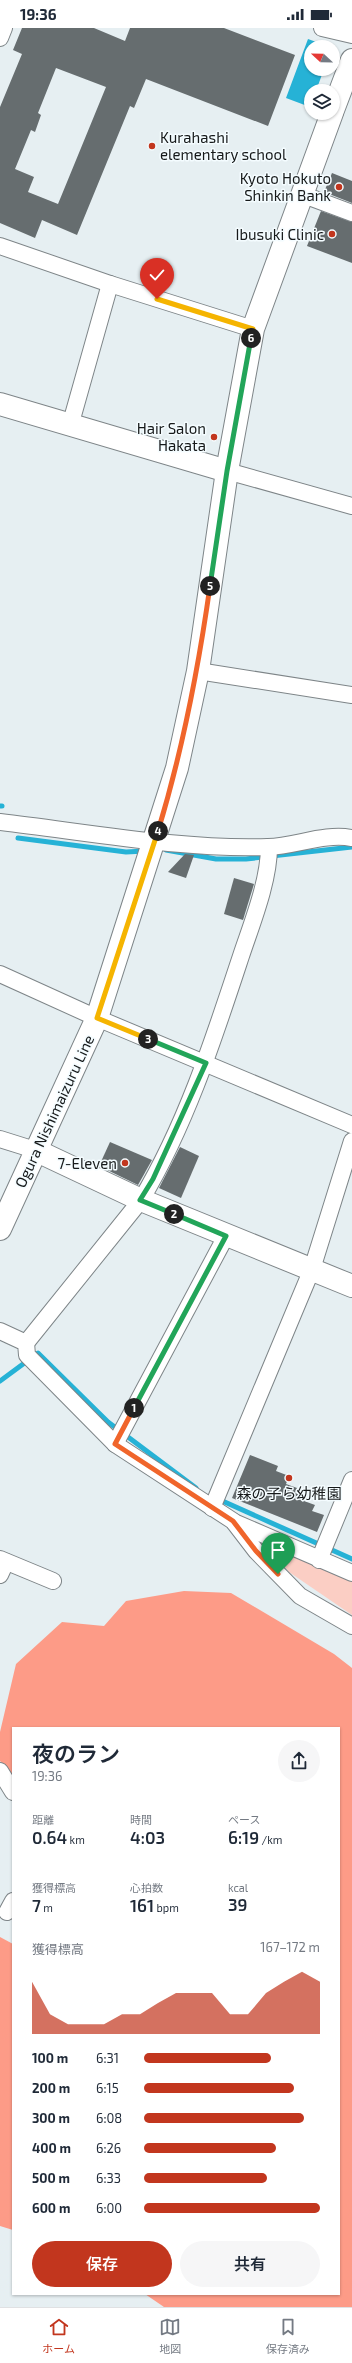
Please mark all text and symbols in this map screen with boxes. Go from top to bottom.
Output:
text: 19:36 [20,5,57,23]
north arrow [304,40,340,76]
map controls [304,40,340,120]
button: layers [304,84,340,120]
place label: Kurahashi elementary school [160,128,287,163]
marker: Kurahashi elementary school [147,141,157,151]
place label: Kyoto Hokuto Shinkin Bank [240,169,331,204]
marker: Kyoto Hokuto Shinkin Bank [334,182,344,192]
place label: Ibusuki Clinic [236,225,324,243]
marker: Ibusuki Clinic [327,229,337,239]
pin [140,258,174,299]
icon: check [146,264,168,286]
pin: 6 [241,328,261,348]
text: 6 [248,331,254,344]
place label: Hair Salon Hakata [137,419,206,454]
marker: Hair Salon Hakata [209,432,219,442]
pin: 5 [200,576,220,596]
text: 5 [207,579,213,592]
pin: 4 [148,821,168,841]
text: 4 [154,824,162,837]
pin: 3 [138,1029,158,1049]
street label: Ogura Nishimaizuru Line [11,1032,97,1190]
text: 3 [145,1032,151,1045]
place label: 7-Eleven [57,1154,117,1172]
marker: 7-Eleven [120,1158,130,1168]
pin: 2 [164,1204,184,1224]
text: 2 [171,1207,177,1220]
pin: 1 [124,1398,144,1418]
text: 1 [132,1401,136,1414]
marker: 森の子ら幼稚園 [284,1473,294,1483]
place label: 森の子ら幼稚園 [236,1484,342,1502]
pin [261,1533,295,1574]
icon: arrive [267,1539,289,1561]
text: 夜のラン [32,1740,120,1766]
button: share [278,1740,320,1782]
text: 19:36 [32,1768,62,1784]
text: 距離 [32,1813,54,1826]
text: 時間 [130,1813,152,1826]
text: ペース [228,1813,260,1826]
text: 0.64 [32,1827,67,1847]
text: 4:03 [130,1827,165,1847]
text: 6:19 [228,1827,259,1847]
text: km [67,1833,85,1846]
text: /km [259,1833,283,1846]
text: 獲得標高 [32,1881,76,1894]
text: 心拍数 [130,1881,163,1894]
text: kcal [228,1881,248,1894]
text: 39 [228,1894,247,1914]
text: 7 [32,1895,41,1915]
text: 161 [130,1895,154,1915]
text: m [41,1901,53,1914]
text: bpm [154,1901,179,1914]
text: 167–172 m [260,1939,320,1955]
text: 獲得標高 [32,1941,84,1957]
text: 100 m [32,2050,68,2066]
text: 6:31 [96,2050,119,2066]
text: 200 m [32,2080,70,2096]
text: 6:15 [96,2080,119,2096]
text: 300 m [32,2110,70,2126]
text: 6:08 [96,2110,122,2126]
text: 400 m [32,2140,71,2156]
text: 6:26 [96,2140,121,2156]
text: 500 m [32,2170,70,2186]
text: 6:33 [96,2170,121,2186]
text: 600 m [32,2200,70,2216]
text: 6:00 [96,2200,122,2216]
button: 保存 [32,2241,172,2287]
button: 共有 [180,2241,320,2287]
tab: ホーム [42,2316,75,2356]
tab: 地図 [159,2316,181,2356]
tab: 保存済み [266,2316,310,2356]

